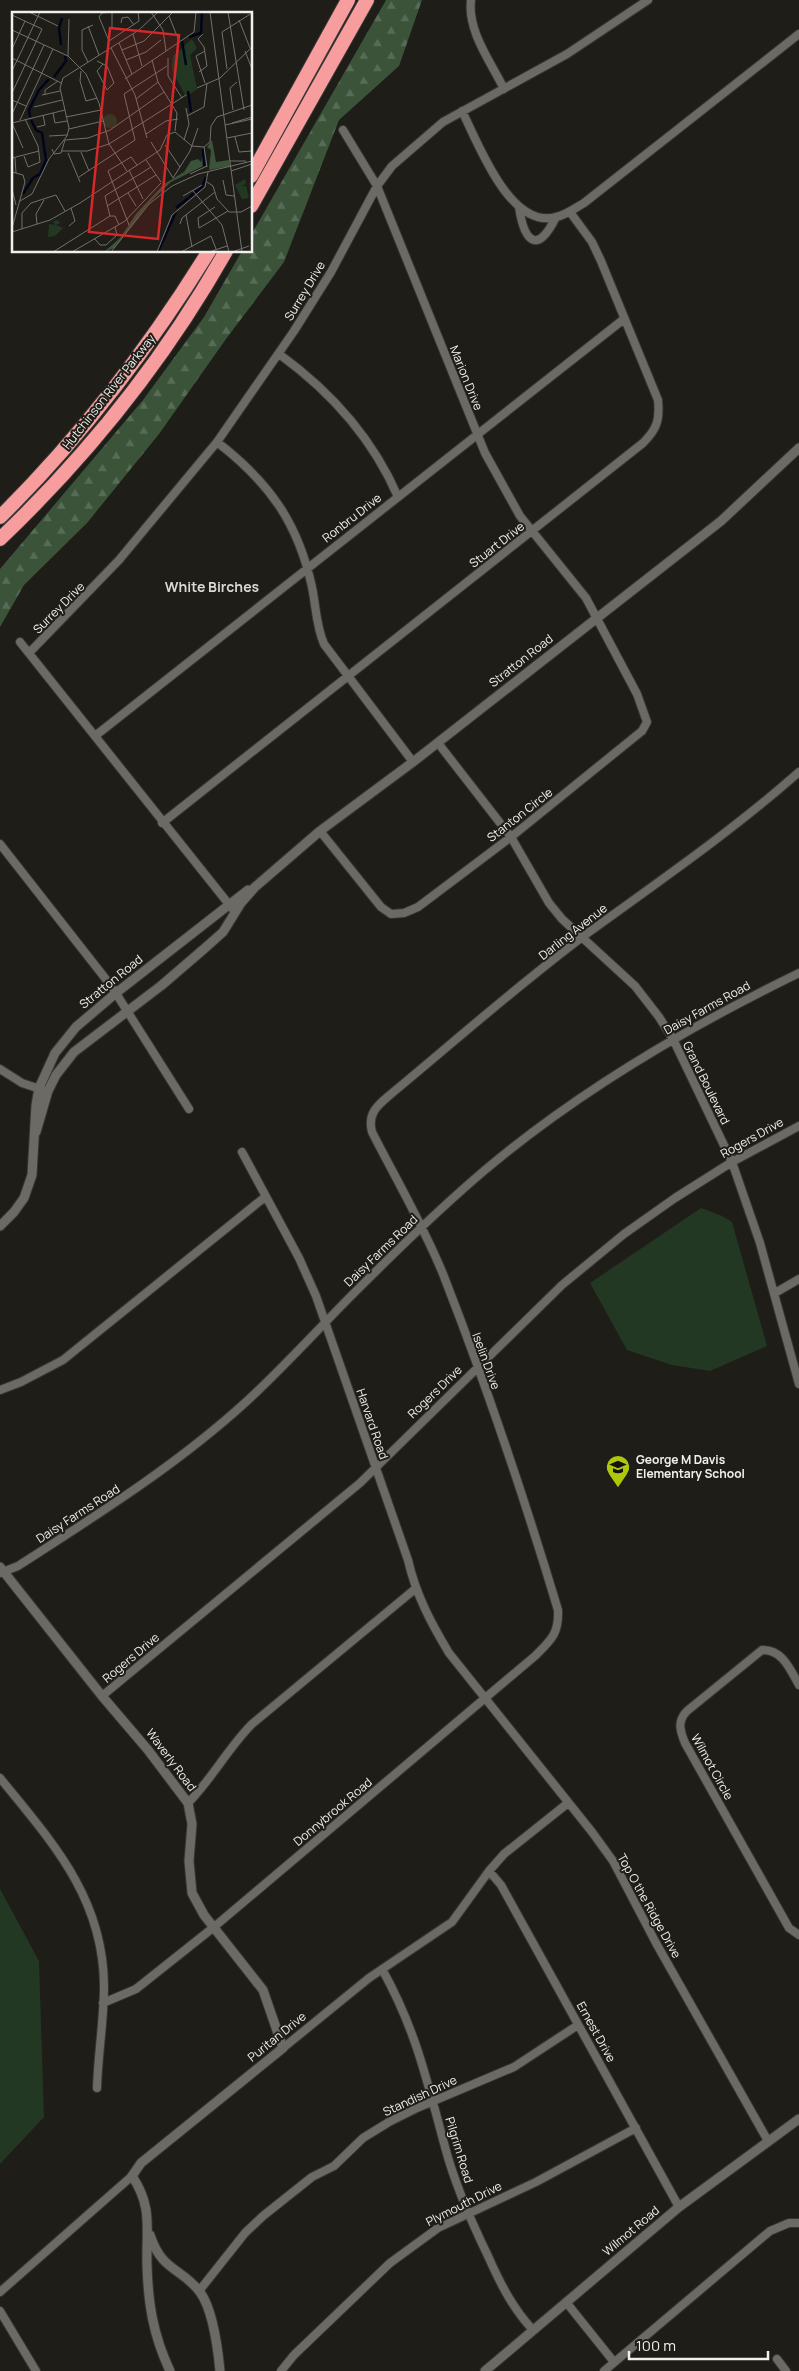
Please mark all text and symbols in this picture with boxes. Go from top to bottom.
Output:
inset map [12,12,252,252]
street label: Surrey Drive [280,258,329,324]
street label: Hutchinson River Parkway [58,330,159,453]
street label: Marion Drive [446,343,487,413]
street label: Ronbru Drive [319,489,385,546]
street label: Stuart Drive [466,518,528,571]
district label: White Birches [165,577,260,596]
street label: Surrey Drive [29,578,88,637]
street label: Stratton Road [485,630,556,691]
street label: Stanton Circle [483,784,556,846]
street label: Darling Avenue [535,900,610,964]
street label: Stratton Road [75,951,146,1012]
street label: Daisy Farms Road [660,977,753,1038]
street label: Grand Boulevard [679,1038,734,1127]
street label: Rogers Drive [717,1113,786,1162]
street label: Daisy Farms Road [340,1211,421,1290]
street label: Iselin Drive [468,1330,505,1392]
street label: Rogers Drive [404,1361,466,1422]
street label: Harvard Road [352,1386,393,1461]
place label: George M Davis Elementary School [636,1451,745,1482]
school or university icon: George M Davis Elementary School [605,1454,631,1488]
street label: Daisy Farms Road [33,1480,123,1547]
street label: Rogers Drive [99,1629,163,1687]
street label: Waverly Road [142,1725,201,1794]
street label: Wilmot Circle [687,1731,738,1803]
street label: Donnybrook Road [290,1774,376,1850]
street label: Top O the Ridge Drive [614,1850,685,1961]
street label: Ernest Drive [573,1998,620,2065]
street label: Puritan Drive [244,2008,309,2065]
street label: Standish Drive [380,2071,460,2120]
street label: Pilgrim Road [441,2115,478,2185]
street label: Plymouth Drive [423,2177,505,2230]
street label: Wilmot Road [599,2202,663,2259]
scale bar [629,2328,768,2360]
text: 100 m [636,2335,676,2356]

